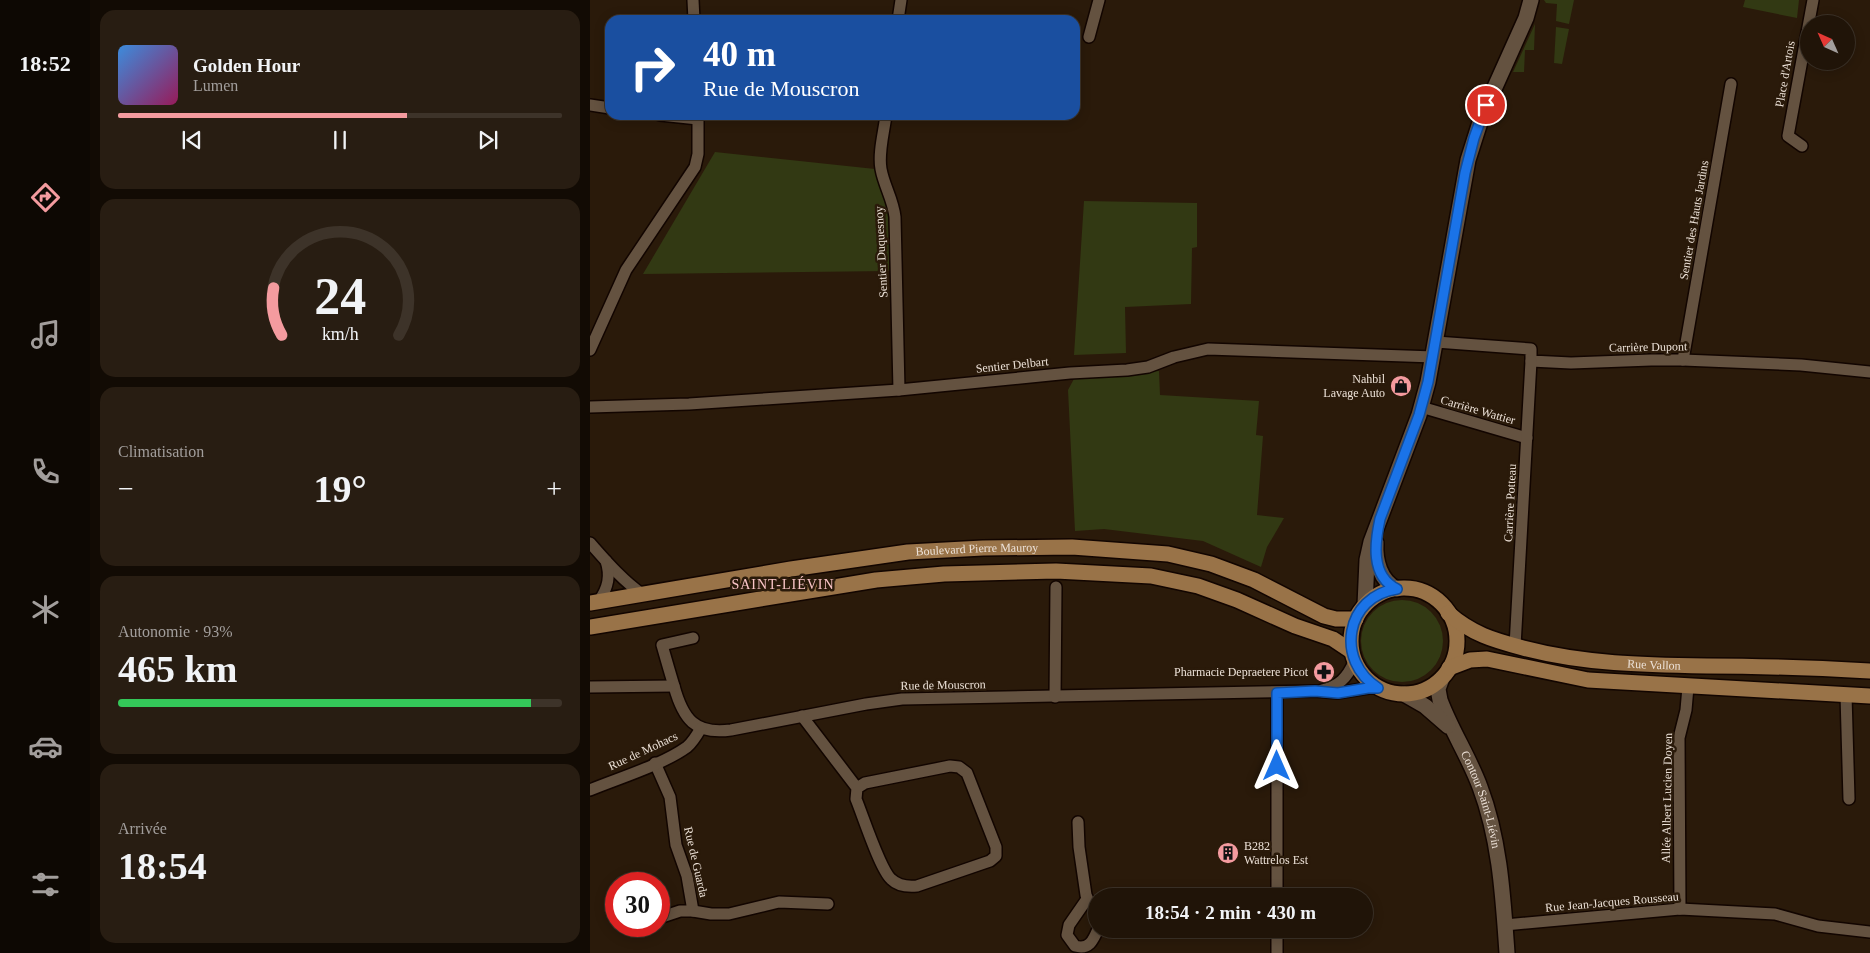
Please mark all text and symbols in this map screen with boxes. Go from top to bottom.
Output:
north arrow [1800,15,1855,70]
map controls [1800,15,1855,70]
icon: right [620,35,685,100]
text: 40 m [703,35,776,74]
street label: Place d'Artois [1772,39,1798,108]
text: 18:52 [19,51,71,76]
text: Golden Hour [193,55,300,76]
text: Rue de Mouscron [703,76,859,101]
text: Lumen [193,77,238,94]
pin [1465,84,1507,126]
icon: arrive [1472,91,1500,119]
icon: previous [178,126,206,154]
icon: pause [326,126,354,154]
icon: next [474,126,502,154]
street label: Sentier des Hauts Jardins [1677,159,1711,281]
icon: directions [28,180,63,215]
street label: Sentier Duquesnoy [872,206,890,298]
text: 24 [314,268,366,325]
icon: music [28,317,63,352]
text: km/h [322,324,358,344]
street label: Carrière Dupont [1609,339,1688,355]
street label: Sentier Delbart [975,354,1050,376]
place label: Nahbil Lavage Auto [1323,372,1386,400]
shop icon: Nahbil Lavage Auto [1389,374,1413,398]
street label: Carrière Wattier [1439,393,1517,427]
text: Climatisation [118,443,204,460]
icon: phone [28,454,63,489]
street label: Carrière Potteau [1501,464,1519,542]
text: 19° [313,468,367,510]
text: − [118,473,134,504]
text: + [546,473,562,504]
street label: Boulevard Pierre Mauroy [915,540,1038,559]
district label: SAINT-LIÉVIN [731,576,835,592]
icon: climate [28,592,63,627]
text: Autonomie · 93% [118,623,233,640]
text: 465 km [118,648,237,690]
street label: Rue Vallon [1627,657,1681,673]
pharmacy icon: Pharmacie Depraetere Picot [1312,660,1336,684]
place label: Pharmacie Depraetere Picot [1174,665,1309,679]
street label: Rue de Mouscron [900,677,986,693]
icon: car [28,729,63,764]
street label: Rue de Mohacs [606,729,680,773]
street label: Allée Albert Lucien Doyen [1659,733,1675,863]
position arrow [1250,739,1302,791]
street label: Contour Saint-Liévin [1458,748,1503,850]
text: Arrivée [118,820,167,837]
street label: Rue de Guarda [681,825,711,899]
place label: B282 Wattrelos Est [1244,839,1309,867]
building icon: B282 Wattrelos Est [1216,841,1240,865]
text: 18:54 [118,845,207,887]
icon: filters [28,867,63,902]
speed limit sign: 30 [605,872,670,937]
street label: Rue Jean-Jacques Rousseau [1545,889,1679,915]
text: 18:54 · 2 min · 430 m [1145,902,1316,923]

